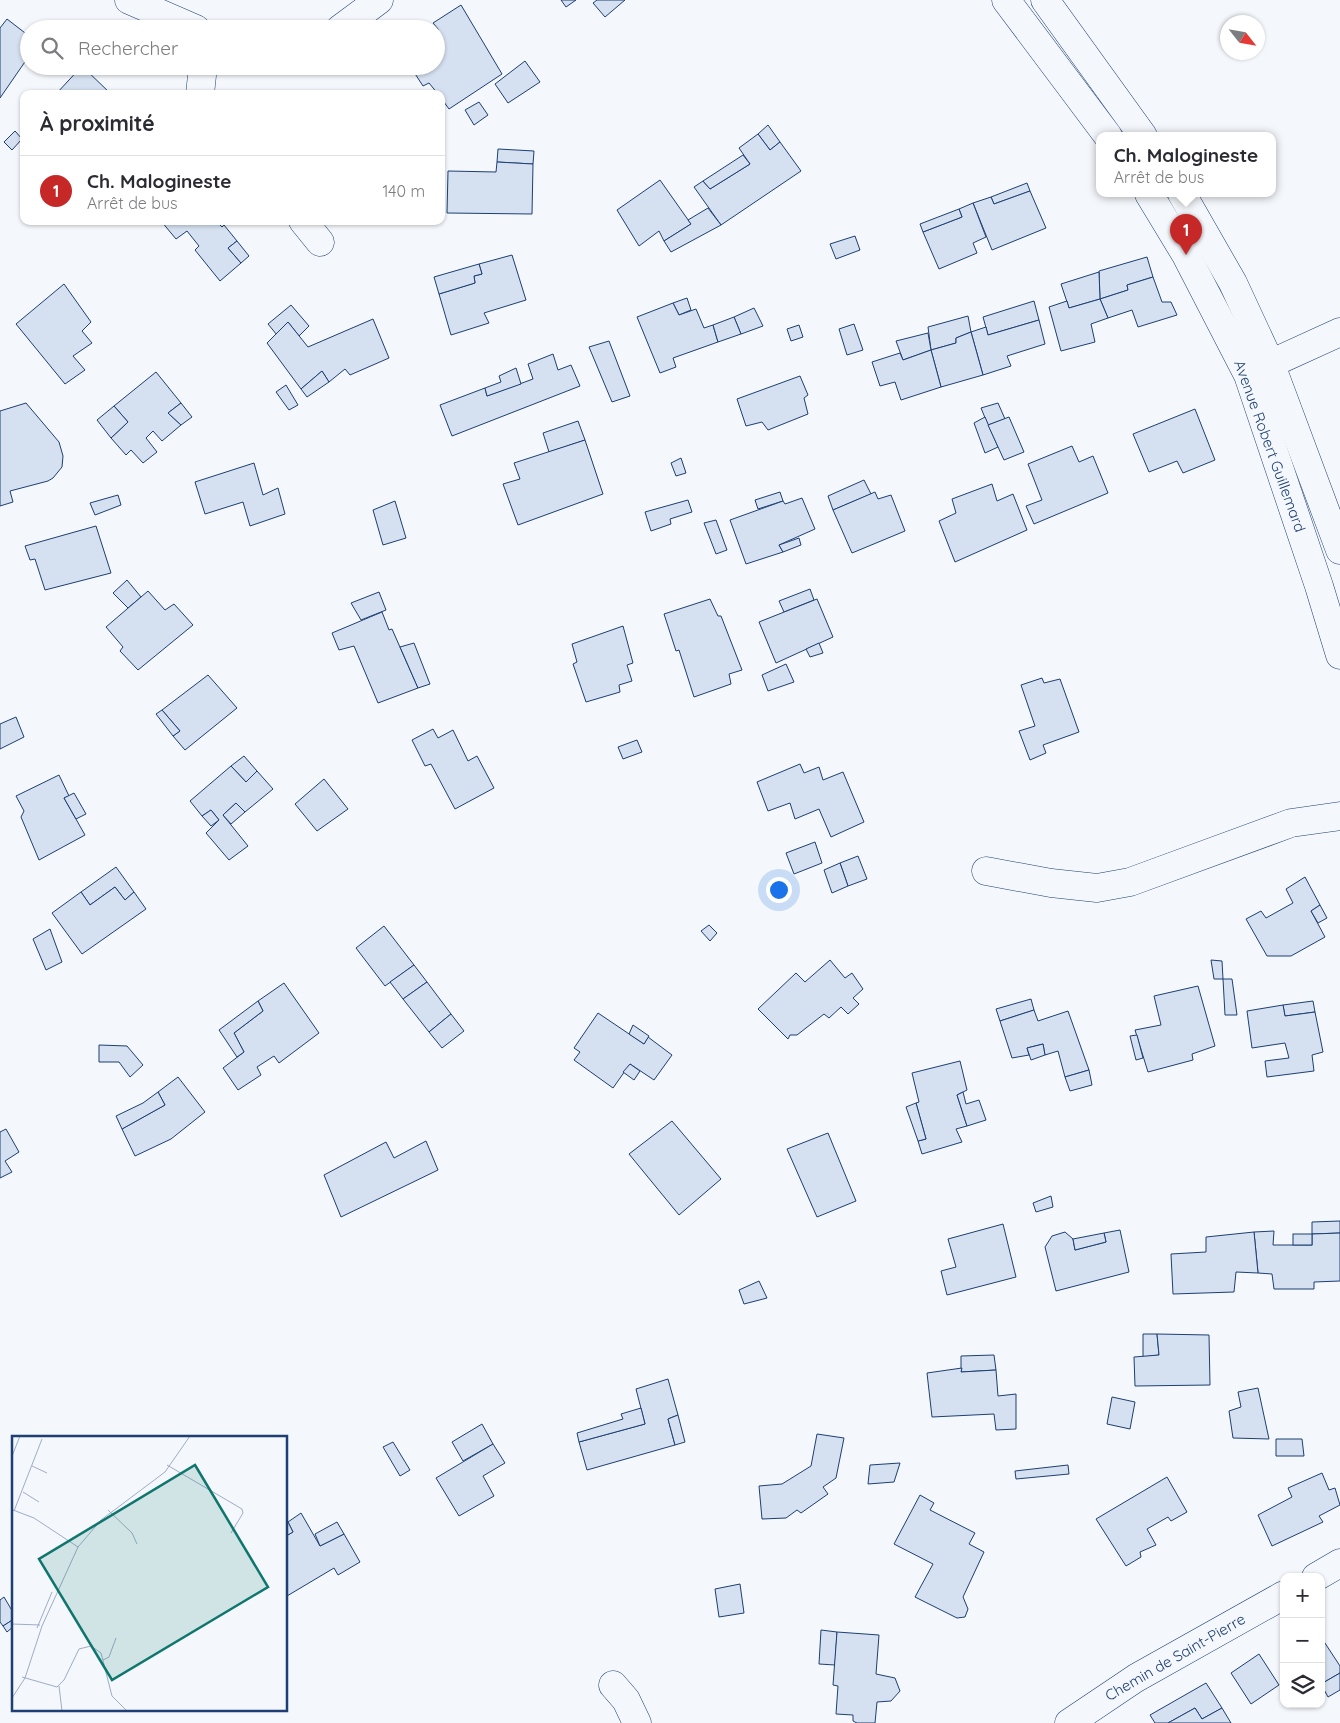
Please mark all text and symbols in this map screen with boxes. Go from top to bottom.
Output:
north arrow [1220,15,1265,60]
search box [20,20,445,75]
icon: search [38,34,66,62]
text: Rechercher [78,36,178,60]
text: À proximité [40,110,155,136]
popup [1096,132,1276,197]
text: Ch. Malogineste [1114,143,1258,167]
text: Arrêt de bus [1114,167,1204,187]
text: Ch. Malogineste [87,169,232,193]
text: 1 [53,181,59,201]
text: 140 m [382,181,425,201]
text: Arrêt de bus [87,193,178,213]
pin: 1 [1170,214,1202,255]
street label: Avenue Robert Guillemard [1230,357,1310,535]
your location [766,877,792,903]
inset map [12,1436,288,1710]
map controls [1280,1573,1325,1708]
button: + [1280,1573,1325,1618]
street label: Chemin de Saint-Pierre [1102,1609,1248,1705]
button: − [1280,1618,1325,1663]
button: layers [1280,1663,1325,1708]

